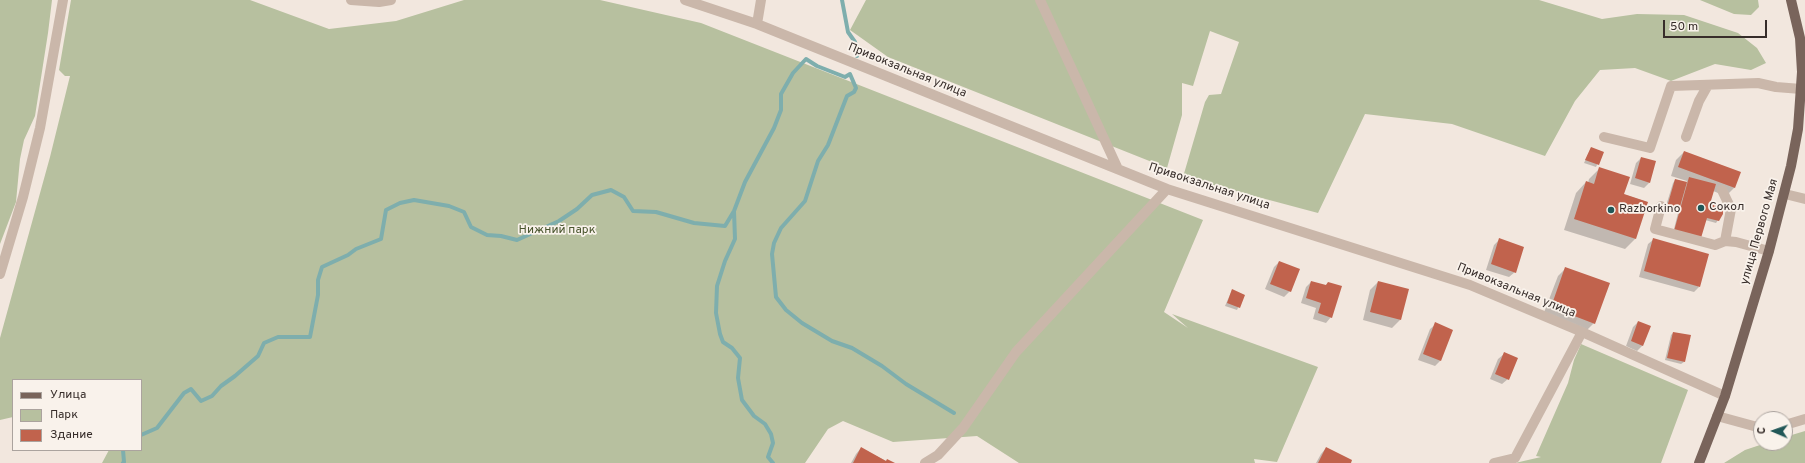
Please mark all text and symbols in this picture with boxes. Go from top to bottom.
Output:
scale bar [1665,12,1769,38]
text: 50 m [1670,19,1698,35]
street label: Привокзальная улица [846,41,968,101]
street label: Привокзальная улица [1147,161,1271,213]
street label: улица Первого Мая [1738,177,1782,287]
place label: Сокол [1709,201,1744,215]
place label: Razborkino [1619,203,1680,217]
marker: Сокол [1696,203,1706,213]
marker: Razborkino [1606,205,1616,215]
park label: Нижний парк [519,224,595,238]
street label: Привокзальная улица [1455,261,1577,321]
legend [12,379,142,451]
text: Улица [50,387,86,403]
text: Парк [50,407,78,423]
north arrow [1753,411,1793,451]
text: Здание [50,427,93,443]
text: С [1755,427,1769,434]

